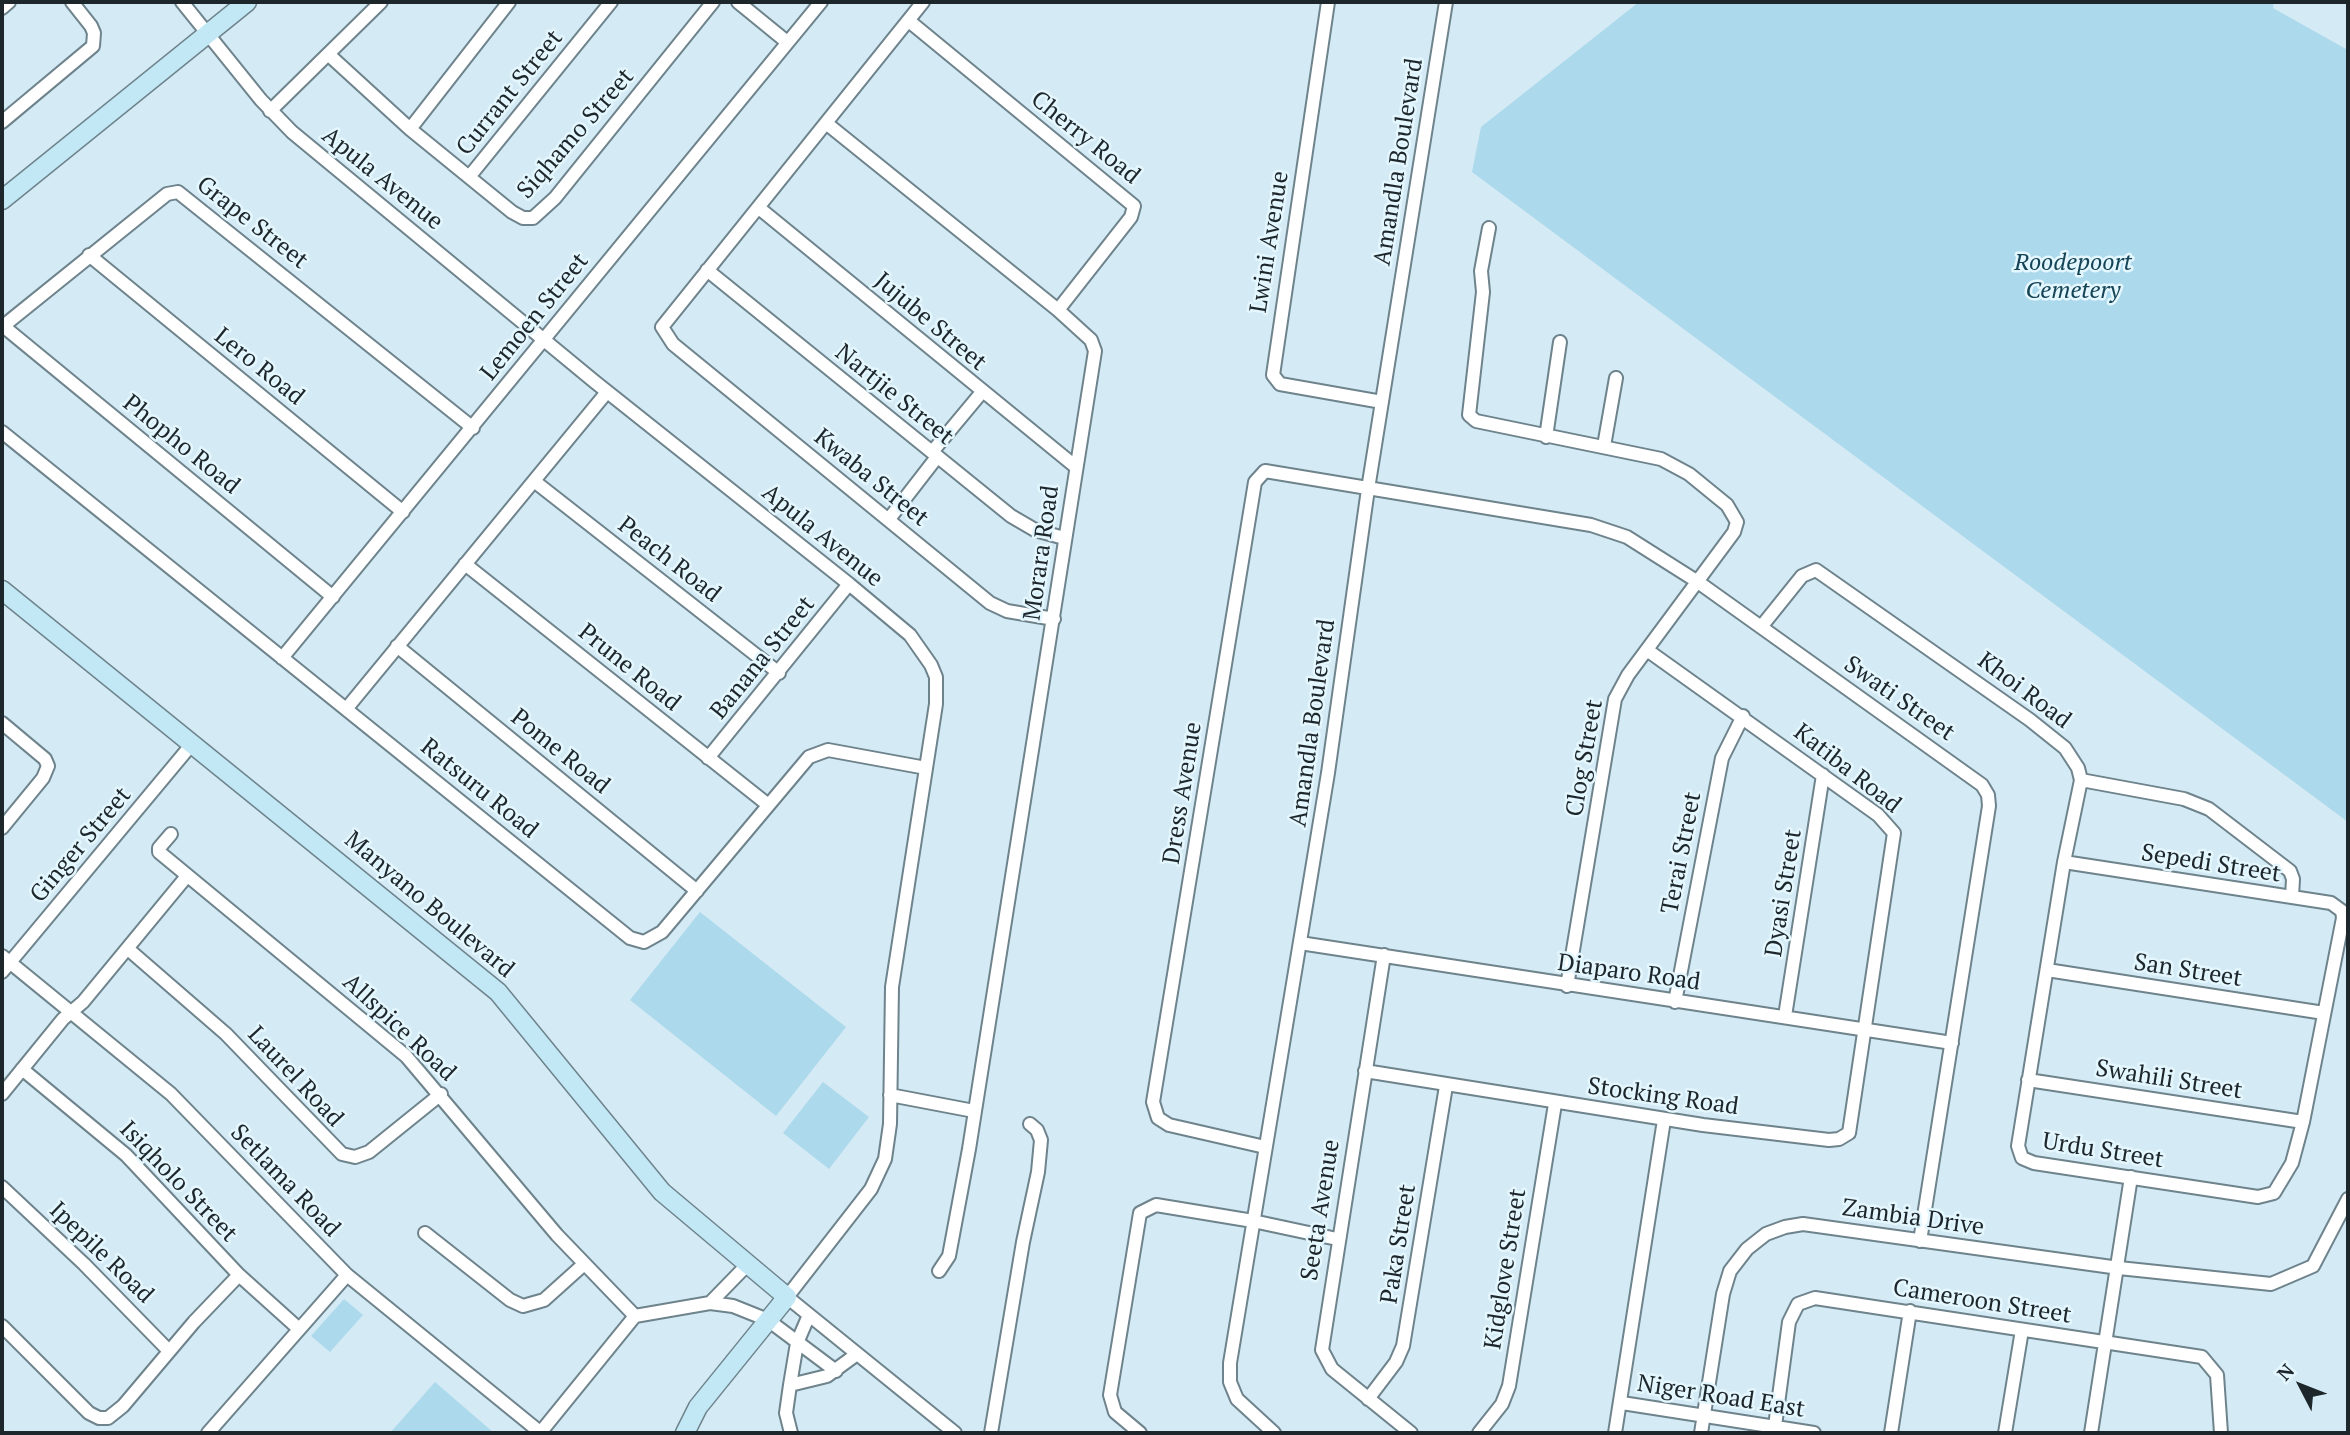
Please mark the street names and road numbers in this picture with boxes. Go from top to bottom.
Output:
street label: Currant Street [451,25,569,161]
street label: Amandla Boulevard [1368,56,1430,268]
street label: Siqhamo Street [512,63,640,205]
street label: Cherry Road [1025,85,1145,191]
street label: Apula Avenue [316,121,448,237]
street label: Lwini Avenue [1245,169,1295,315]
street label: Grape Street [191,171,313,275]
street label: Lemoen Street [475,248,595,386]
street label: Jujube Street [868,267,992,377]
street label: Lero Road [208,322,310,412]
street label: Nartjie Street [829,339,959,451]
street label: Phopho Road [117,389,245,501]
street label: Kwaba Street [808,423,934,533]
street label: Apula Avenue [756,478,888,594]
street label: Morara Road [1018,484,1066,622]
street label: Peach Road [612,511,726,609]
street label: Banana Street [705,591,821,725]
street label: Amandla Boulevard [1284,617,1342,829]
street label: Prune Road [572,618,686,718]
street label: Khoi Road [1972,647,2076,735]
street label: Swati Street [1838,650,1960,748]
street label: Clog Street [1561,697,1609,819]
street label: Pome Road [505,703,615,801]
street label: Katiba Road [1788,718,1906,820]
street label: Dress Avenue [1158,720,1208,866]
street label: Ratsuru Road [414,733,544,845]
street label: Ginger Street [24,781,138,909]
street label: Terai Street [1656,789,1708,917]
street label: Manyano Boulevard [338,826,520,984]
street label: Dyasi Street [1760,827,1808,959]
street label: Sepedi Street [2139,839,2283,889]
street label: San Street [2132,948,2244,994]
street label: Diaparo Road [1556,949,1702,997]
street label: Allspice Road [336,968,462,1088]
street label: Laurel Road [241,1021,349,1133]
street label: Swahili Street [2094,1054,2244,1106]
street label: Stocking Road [1586,1072,1740,1122]
street label: Isiqholo Street [113,1116,243,1248]
street label: Setlama Road [224,1119,346,1243]
street label: Urdu Street [2040,1127,2166,1175]
street label: Seeta Avenue [1296,1137,1346,1283]
street label: Paka Street [1375,1182,1423,1306]
street label: Kidglove Street [1479,1187,1533,1351]
street label: Zambia Drive [1840,1194,1986,1242]
street label: Ipepile Road [43,1196,159,1310]
street label: Cameroon Street [1891,1274,2073,1330]
street label: Niger Road East [1635,1370,1807,1424]

